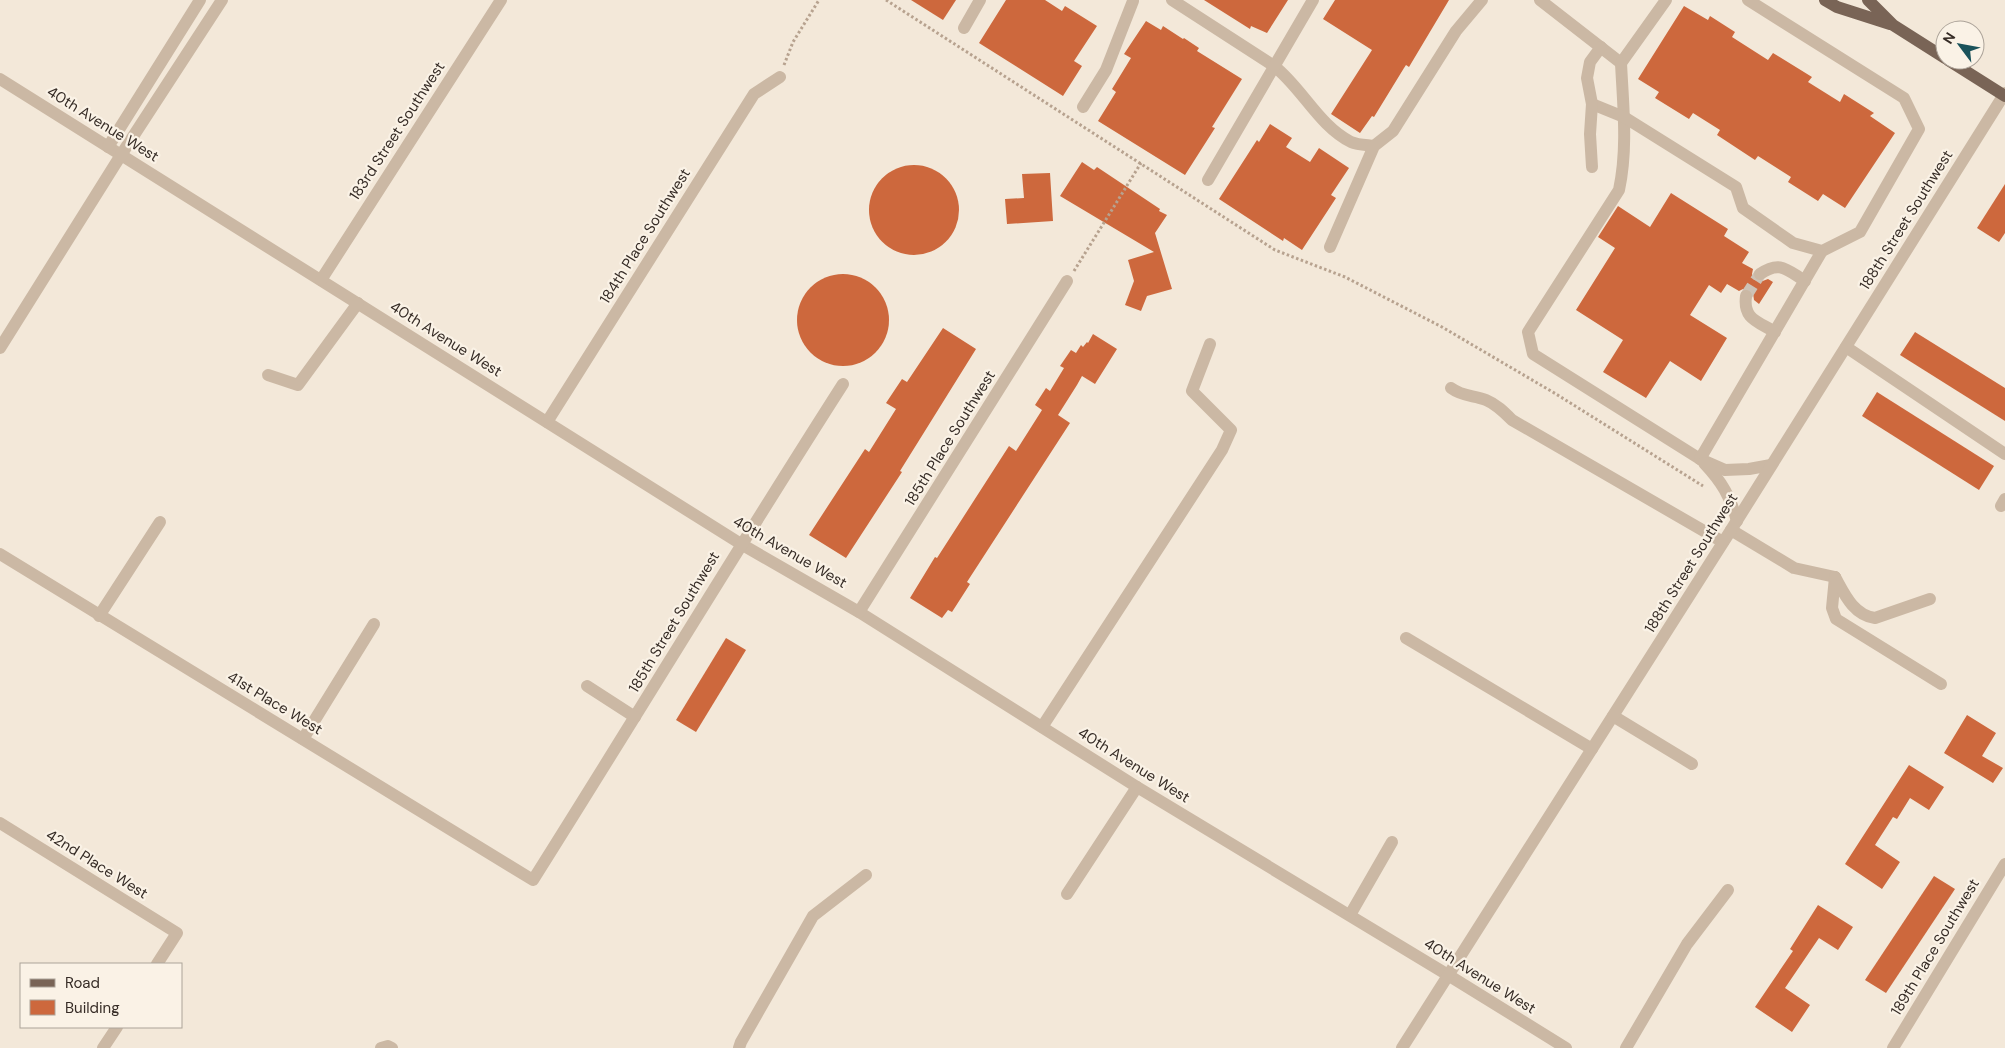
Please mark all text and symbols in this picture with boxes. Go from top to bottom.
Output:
north arrow [1935,20,1985,70]
text: N [1939,29,1959,47]
street label: 183rd Street Southwest [345,58,449,204]
street label: 40th Avenue West [43,82,163,167]
street label: 188th Street Southwest [1855,146,1957,294]
street label: 184th Place Southwest [595,164,695,308]
street label: 40th Avenue West [386,297,506,382]
street label: 185th Place Southwest [900,366,1000,510]
street label: 188th Street Southwest [1640,489,1742,637]
street label: 40th Avenue West [729,511,851,593]
street label: 185th Street Southwest [624,548,724,696]
street label: 41st Place West [224,667,326,739]
street label: 40th Avenue West [1074,723,1194,808]
street label: 42nd Place West [42,825,152,903]
street label: 189th Place Southwest [1886,875,1984,1019]
street label: 40th Avenue West [1420,934,1540,1019]
legend [20,963,182,1028]
text: Road [65,973,100,993]
text: Building [65,998,120,1018]

